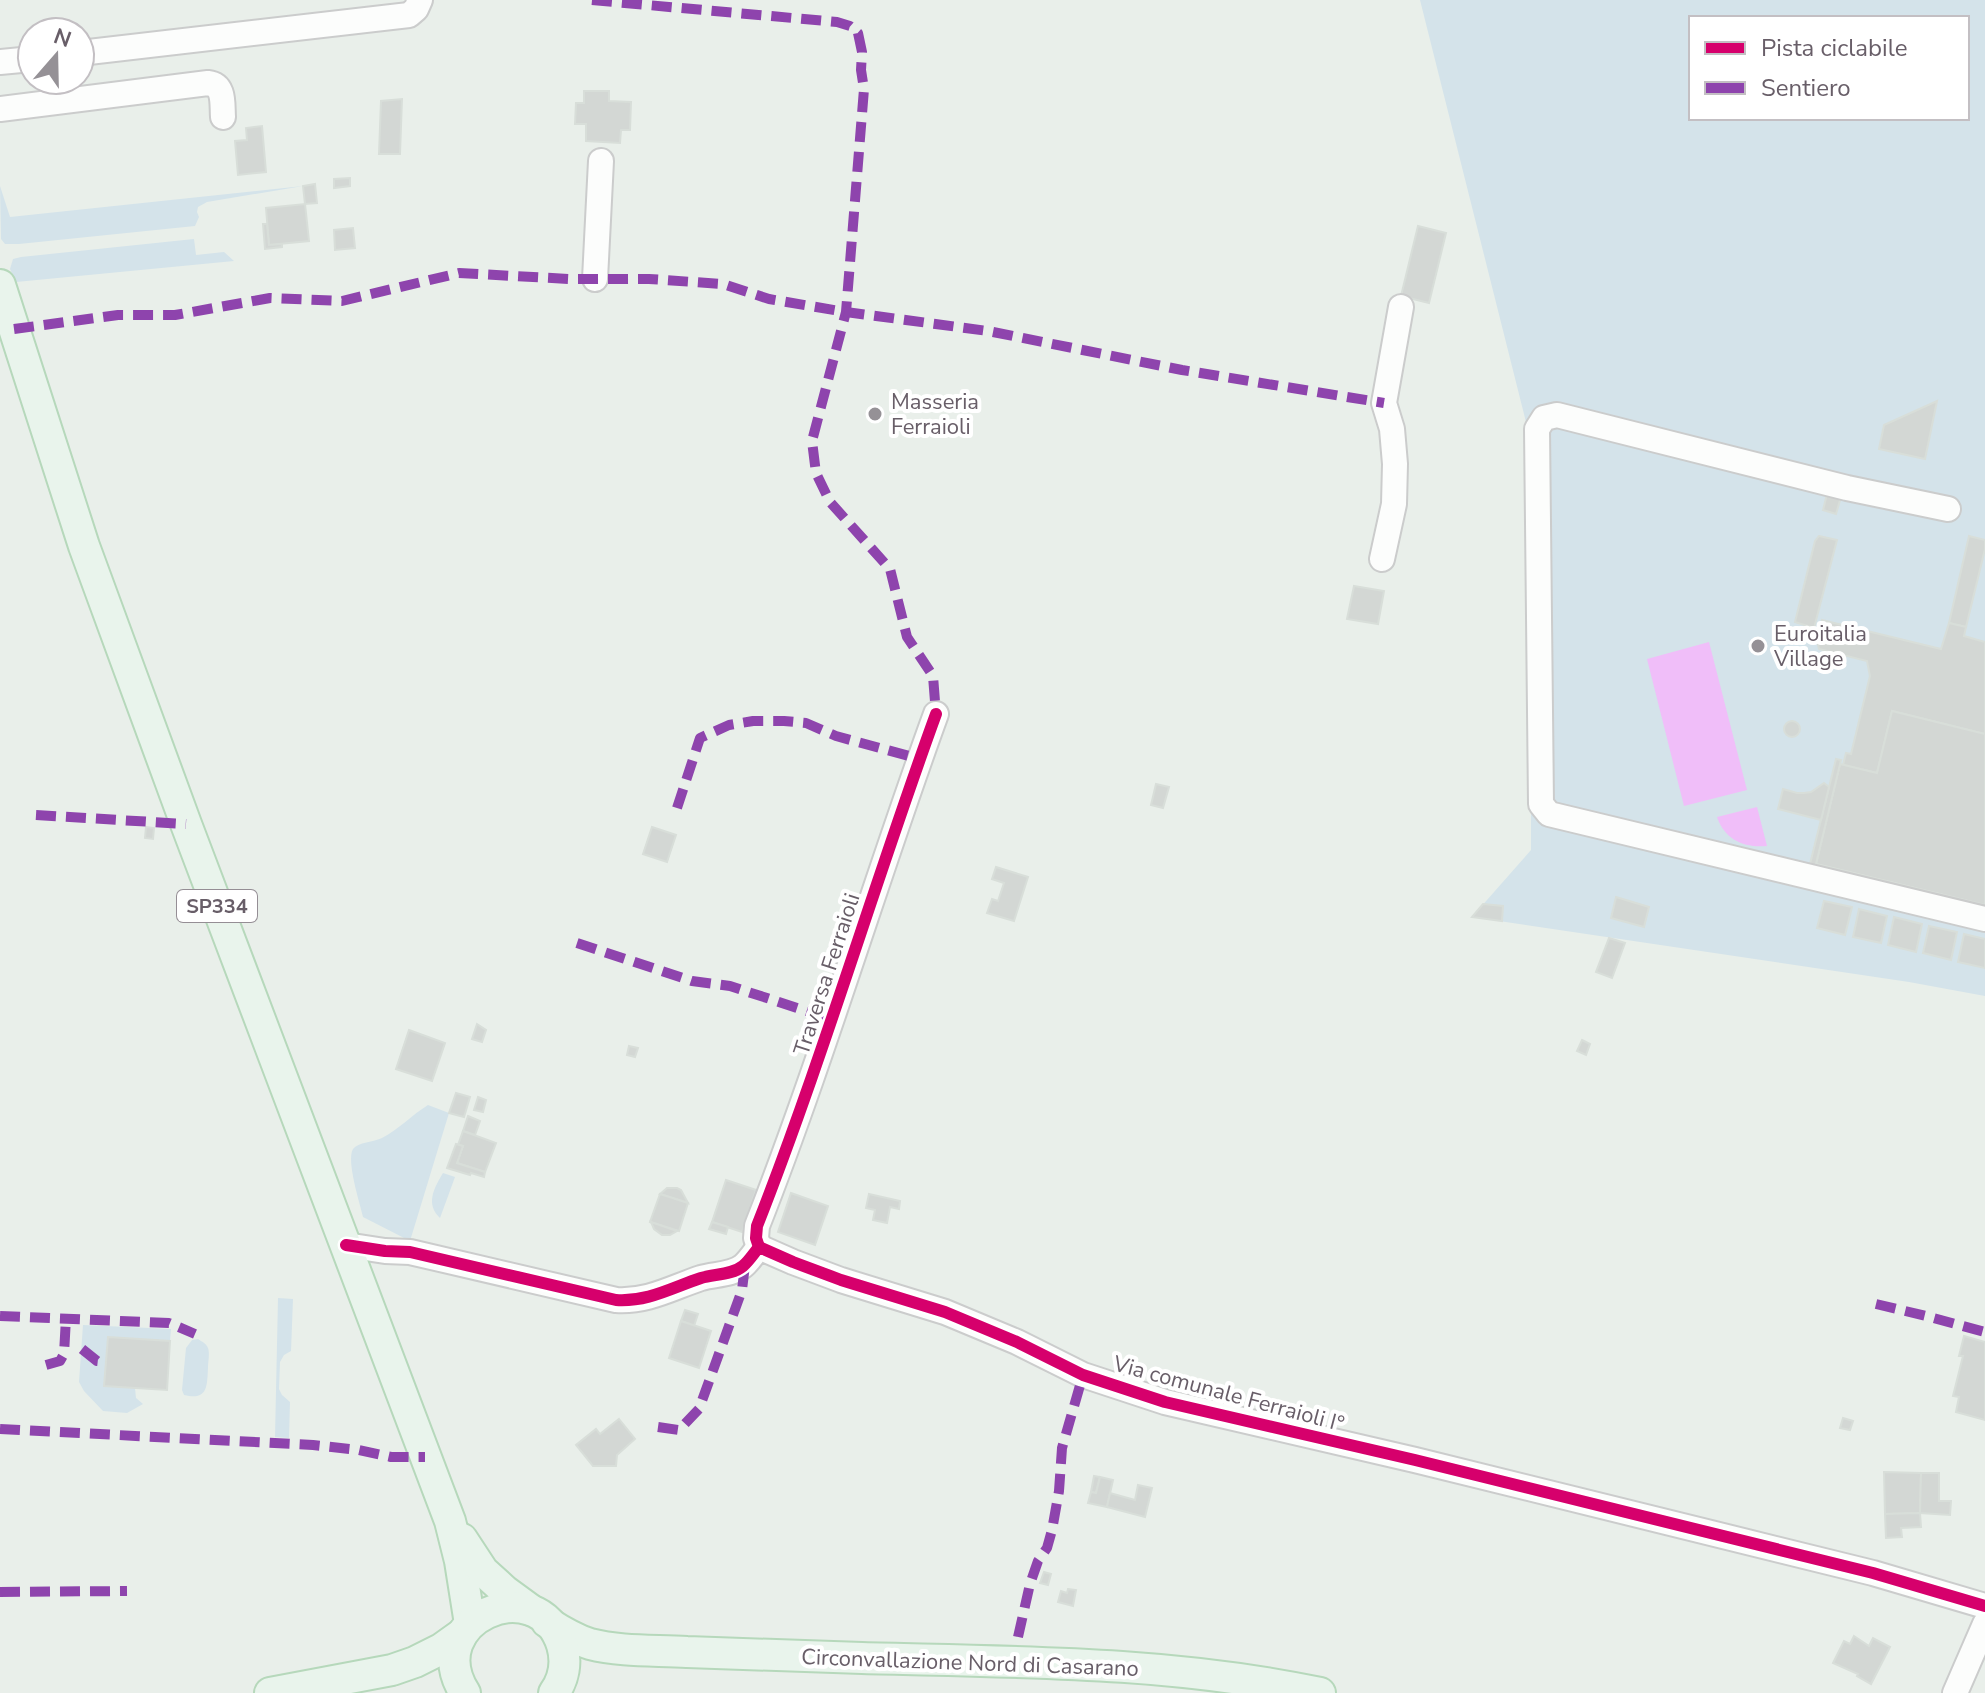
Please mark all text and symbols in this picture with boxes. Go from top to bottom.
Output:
north arrow [16,16,96,96]
legend [1689,16,1969,120]
text: N [50,21,75,55]
text: Pista ciclabile [1761,32,1907,64]
text: Sentiero [1761,72,1851,104]
place label: Masseria Ferraioli [891,387,979,442]
marker: Masseria Ferraioli [866,405,884,423]
place label: Euroitalia Village [1773,619,1867,674]
marker: Euroitalia Village [1749,637,1767,655]
street label: Traversa Ferraioli [787,889,867,1059]
road number: SP334 [177,890,257,922]
street label: Via comunale Ferraioli I° [1109,1348,1348,1439]
street label: Circonvallazione Nord di Casarano [801,1642,1139,1684]

